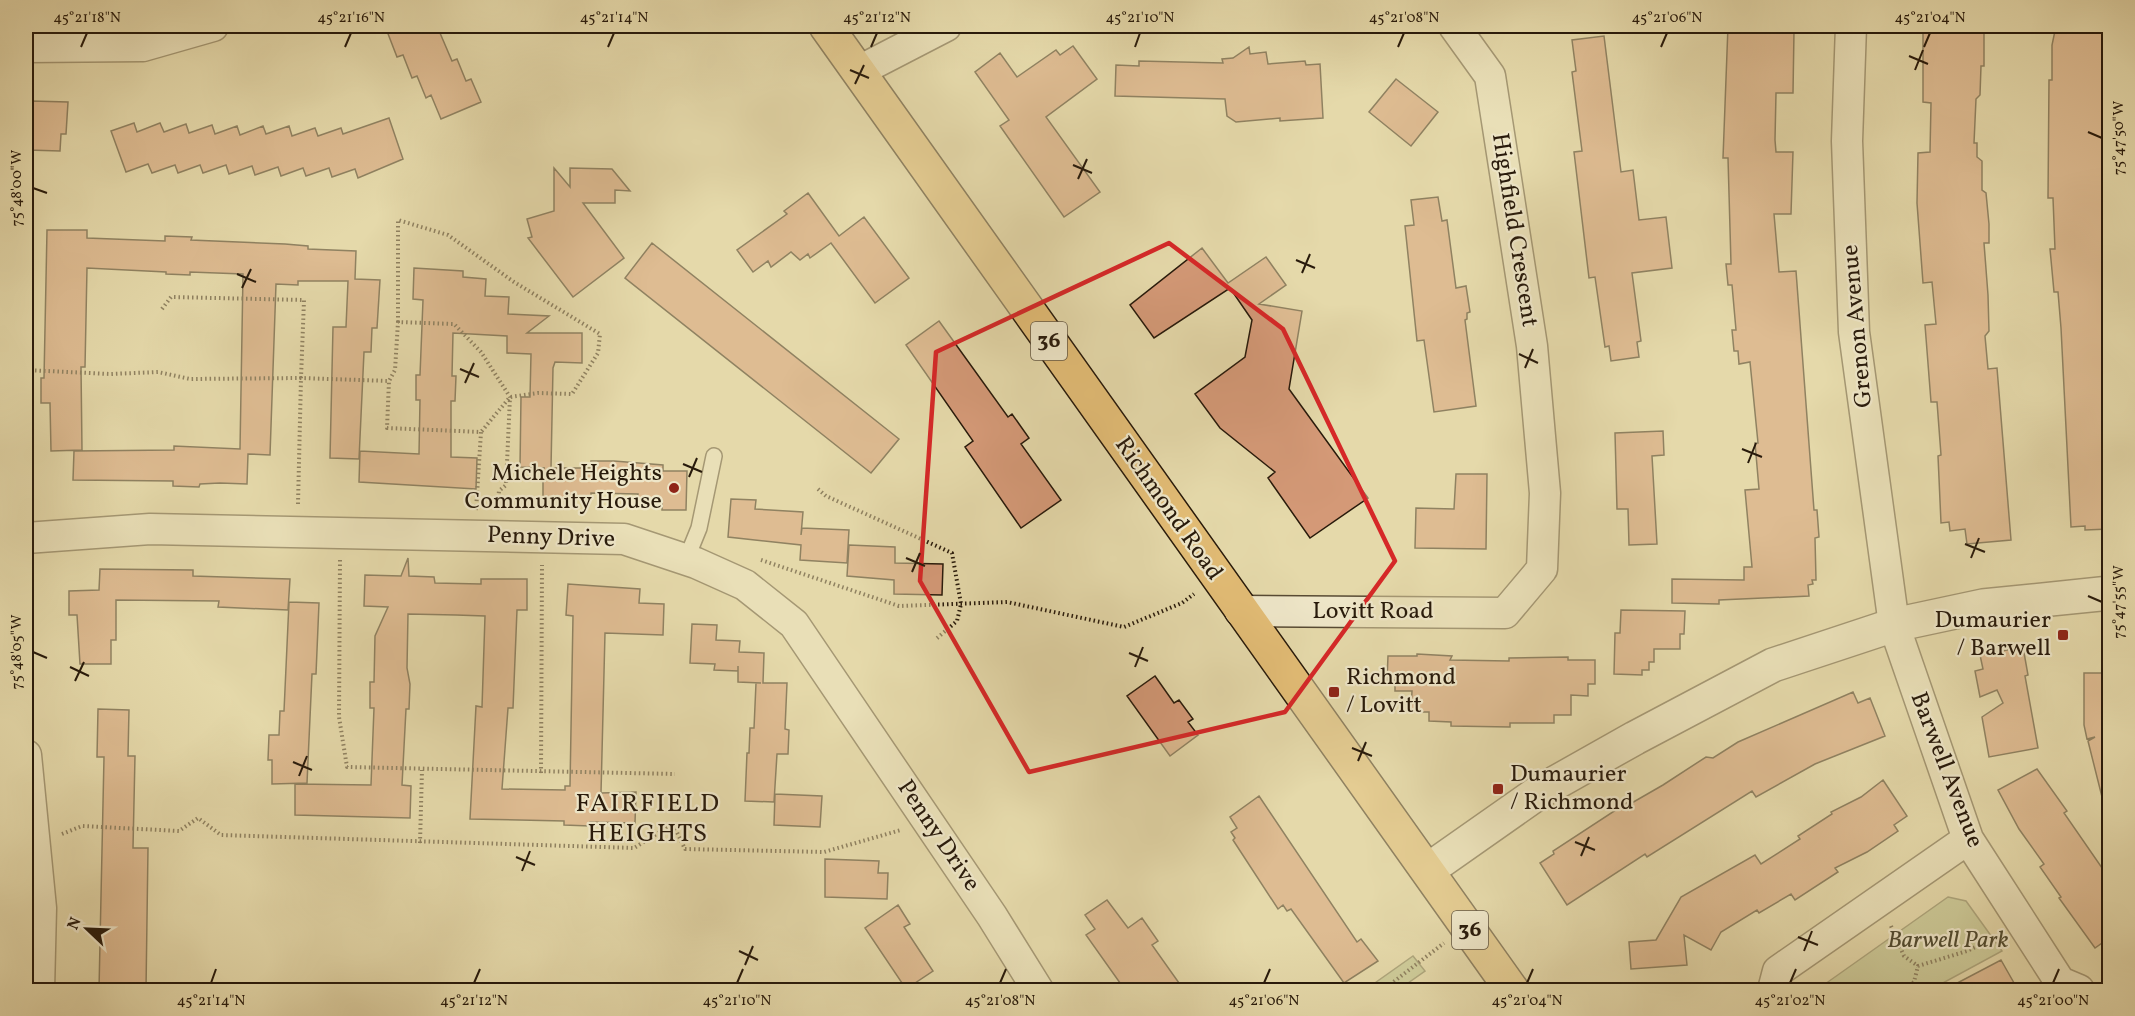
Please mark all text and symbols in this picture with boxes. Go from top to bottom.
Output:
text: 45°21'18"N [53,8,121,29]
text: 45°21'16"N [317,8,385,29]
text: 45°21'14"N [580,8,648,29]
text: 45°21'12"N [843,8,911,29]
text: 45°21'10"N [1106,8,1174,29]
text: 45°21'08"N [1369,8,1439,29]
text: 45°21'06"N [1632,8,1702,29]
text: 45°21'04"N [1894,8,1966,29]
text: 75°47'50"W [2109,101,2130,175]
street label: Highfield Crescent [1482,131,1546,329]
text: 75°48'00"W [7,150,28,226]
street label: Grenon Avenue [1834,243,1882,409]
road number: 36 [1031,322,1067,360]
street label: Richmond Road [1106,430,1230,588]
place label: Michele Heights Community House [464,457,662,519]
marker: Michele Heights Community House [667,481,681,495]
street label: Penny Drive [486,519,616,557]
text: 75°47'55"W [2109,565,2130,639]
street label: Lovitt Road [1312,595,1434,629]
place label: Dumaurier / Barwell [1935,604,2051,666]
text: 75°48'05"W [7,615,28,689]
marker: Dumaurier / Barwell [2056,628,2070,642]
place label: Richmond / Lovitt [1346,661,1456,723]
marker: Richmond / Lovitt [1327,685,1341,699]
street label: Barwell Avenue [1901,687,1991,853]
place label: Dumaurier / Richmond [1510,758,1634,820]
street label: Penny Drive [888,773,988,899]
marker: Dumaurier / Richmond [1491,782,1505,796]
district label: FAIRFIELD HEIGHTS [576,786,720,852]
north arrow [57,899,117,959]
road number: 36 [1452,911,1488,949]
text: N [63,914,88,934]
park label: Barwell Park [1887,924,2009,958]
text: 45°21'14"N [177,991,245,1012]
text: 45°21'12"N [440,991,508,1012]
text: 45°21'10"N [703,991,771,1012]
text: 45°21'08"N [965,991,1035,1012]
text: 45°21'06"N [1229,991,1299,1012]
text: 45°21'04"N [1491,991,1563,1012]
text: 45°21'02"N [1755,991,1825,1012]
text: 45°21'00"N [2017,991,2089,1012]

